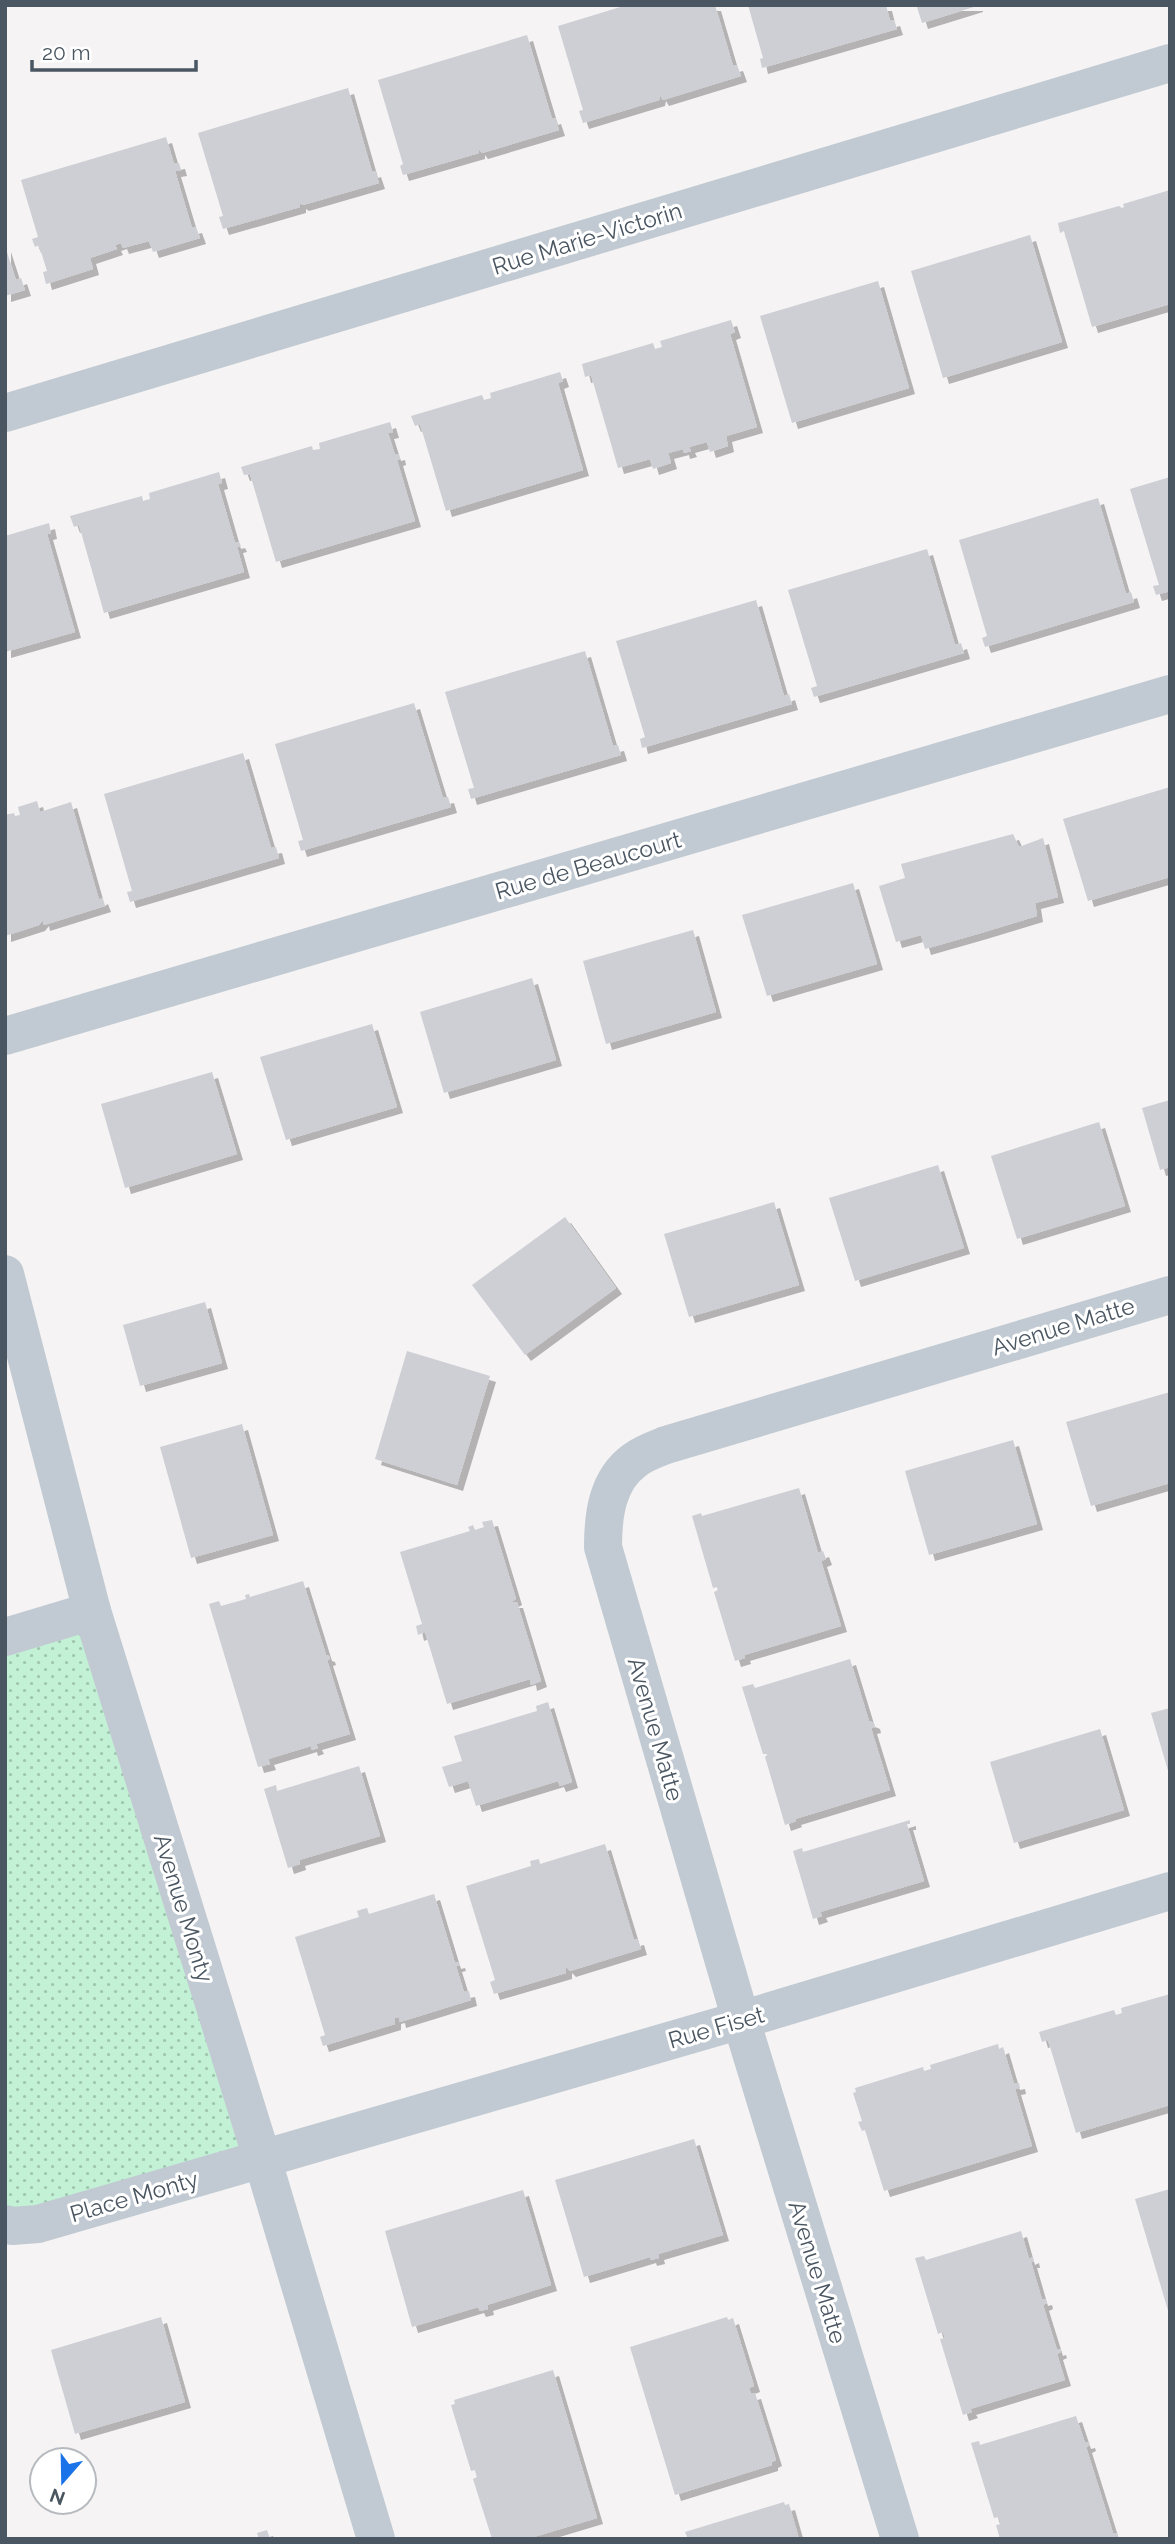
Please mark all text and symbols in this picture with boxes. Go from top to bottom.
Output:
scale bar [32,28,196,72]
text: 20 m [42,40,90,65]
street label: Rue Marie-Victorin [489,196,685,280]
street label: Rue de Beaucourt [492,825,684,904]
street label: Avenue Matte [988,1291,1138,1361]
street label: Avenue Matte [623,1654,689,1804]
street label: Avenue Monty [149,1831,219,1985]
street label: Rue Fiset [665,2000,767,2054]
street label: Place Monty [67,2165,201,2227]
street label: Avenue Matte [783,2197,853,2347]
north arrow [28,2446,98,2516]
text: N [47,2484,68,2510]

